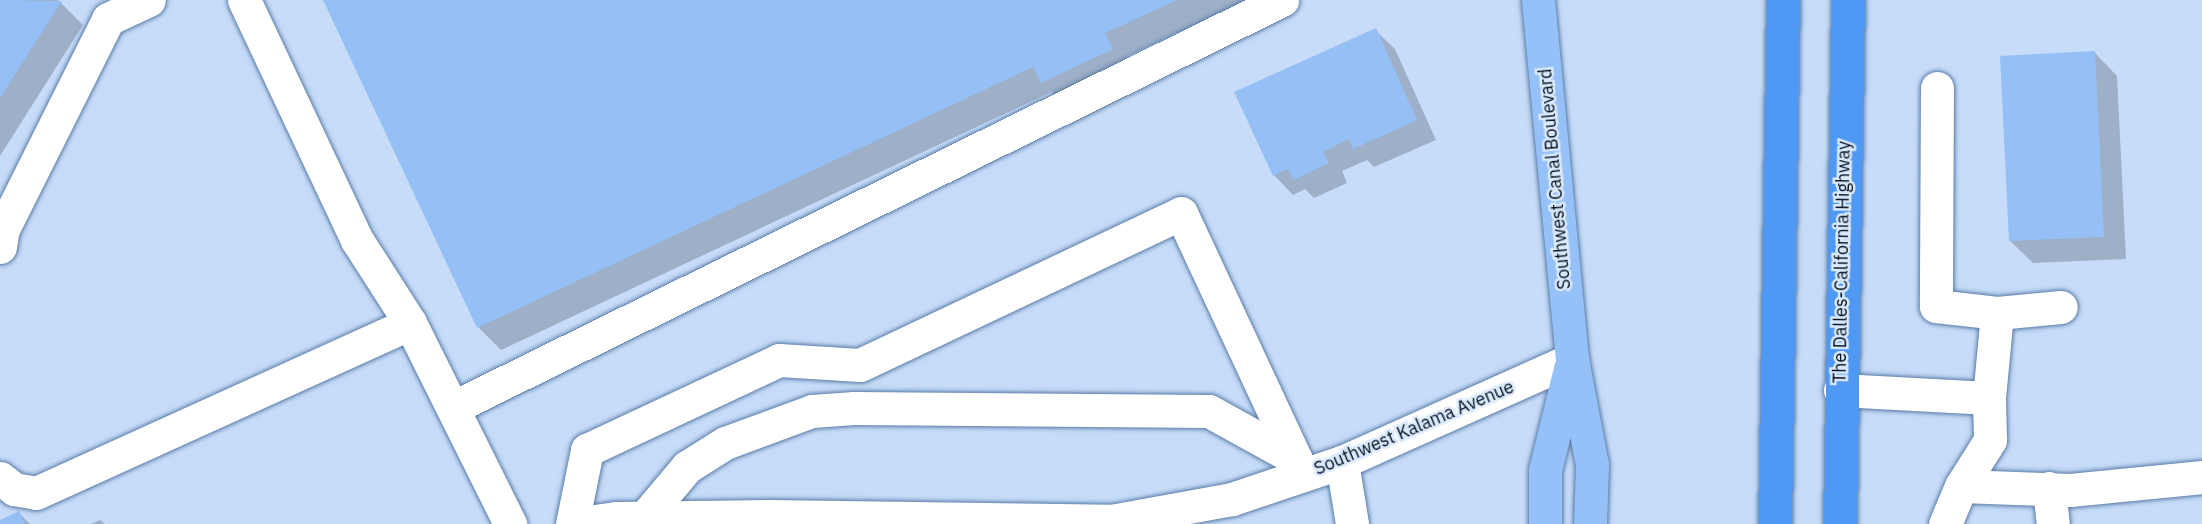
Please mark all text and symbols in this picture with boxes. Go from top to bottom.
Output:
street label: Southwest Canal Boulevard [1535,68,1575,290]
street label: The Dalles-California Highway [1829,141,1855,383]
street label: Southwest Kalama Avenue [1311,376,1517,480]

